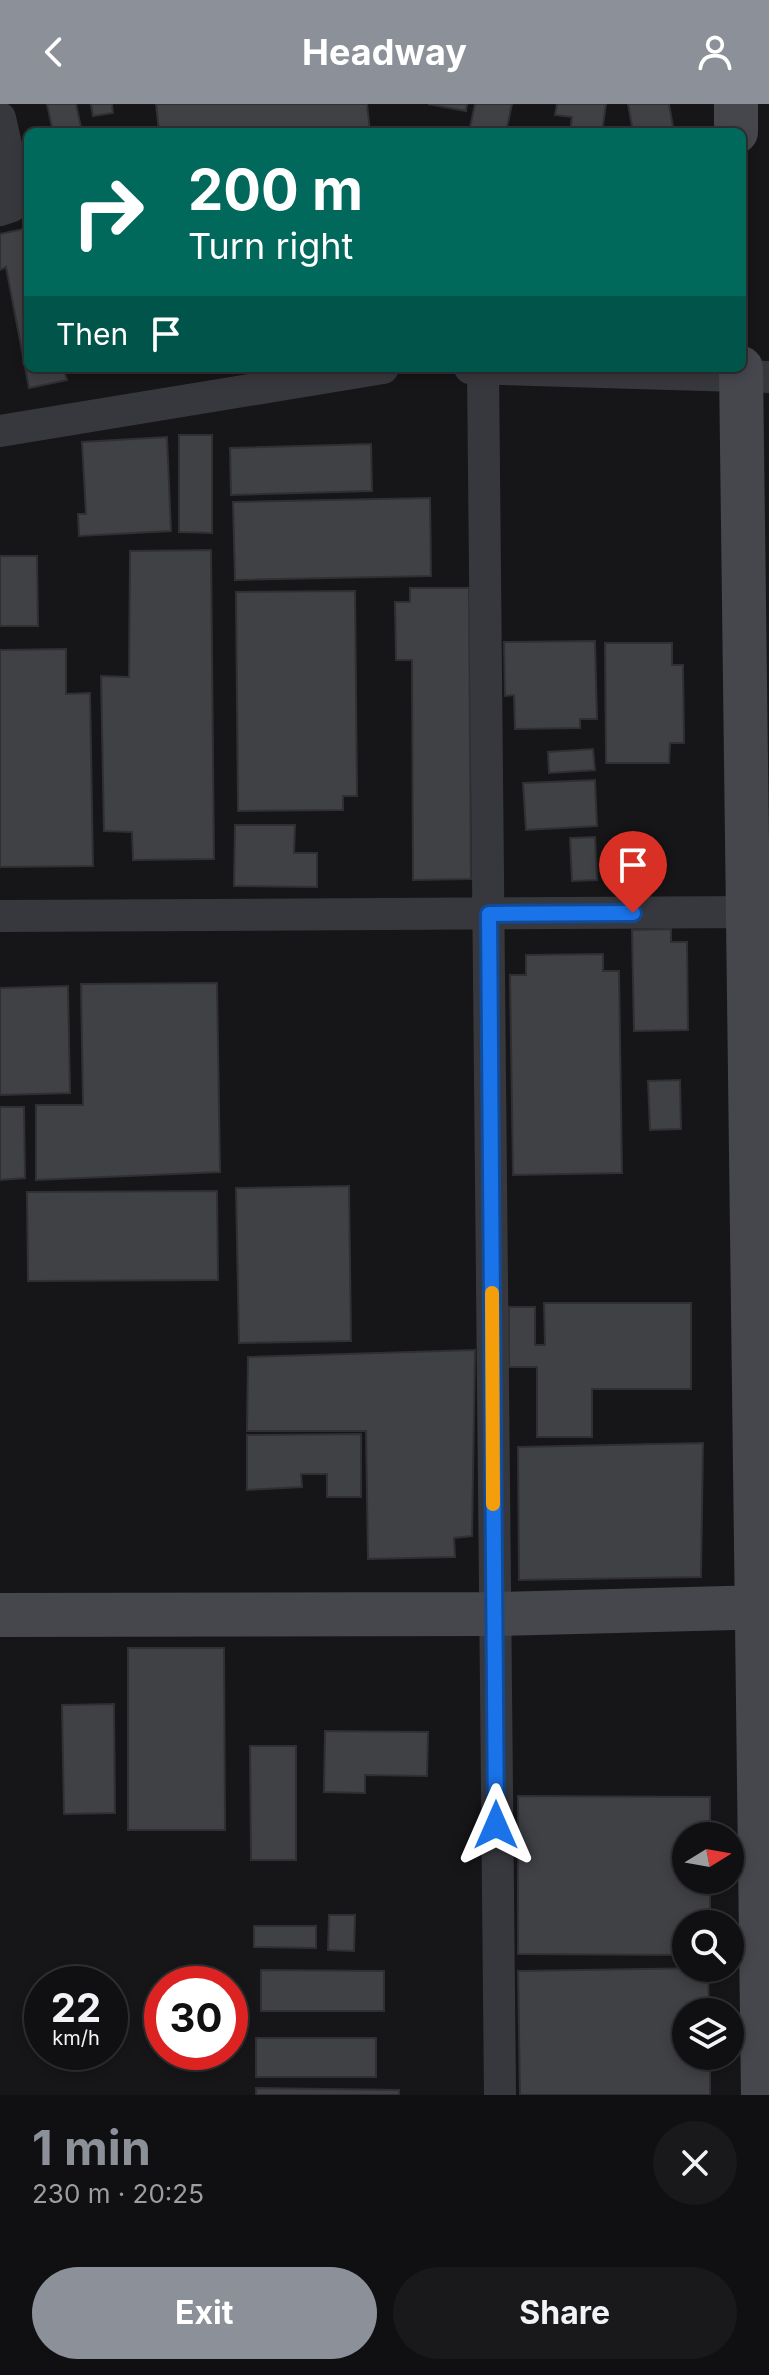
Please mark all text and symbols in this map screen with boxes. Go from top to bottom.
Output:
icon: back [32,30,76,74]
text: Headway [302,30,467,74]
icon: person [693,30,737,74]
text: 200 m [188,156,363,224]
icon: right [56,160,160,264]
text: Turn right [188,224,353,268]
icon: arrive [144,312,188,356]
text: Then [56,316,128,352]
pin [599,831,667,913]
icon: arrive [611,843,655,887]
position arrow [454,1783,538,1867]
north arrow [672,1822,744,1894]
map controls [672,1822,744,2070]
button: search [672,1910,744,1982]
speed limit sign: 30 [144,1966,248,2070]
text: 22 [51,1983,101,2032]
button: layers [672,1998,744,2070]
text: km/h [52,2026,100,2050]
text: 1 min [32,2118,151,2177]
button: close [653,2121,737,2205]
text: 230 m · 20:25 [32,2178,204,2209]
button: Exit [32,2267,377,2359]
button: Share [393,2267,737,2359]

